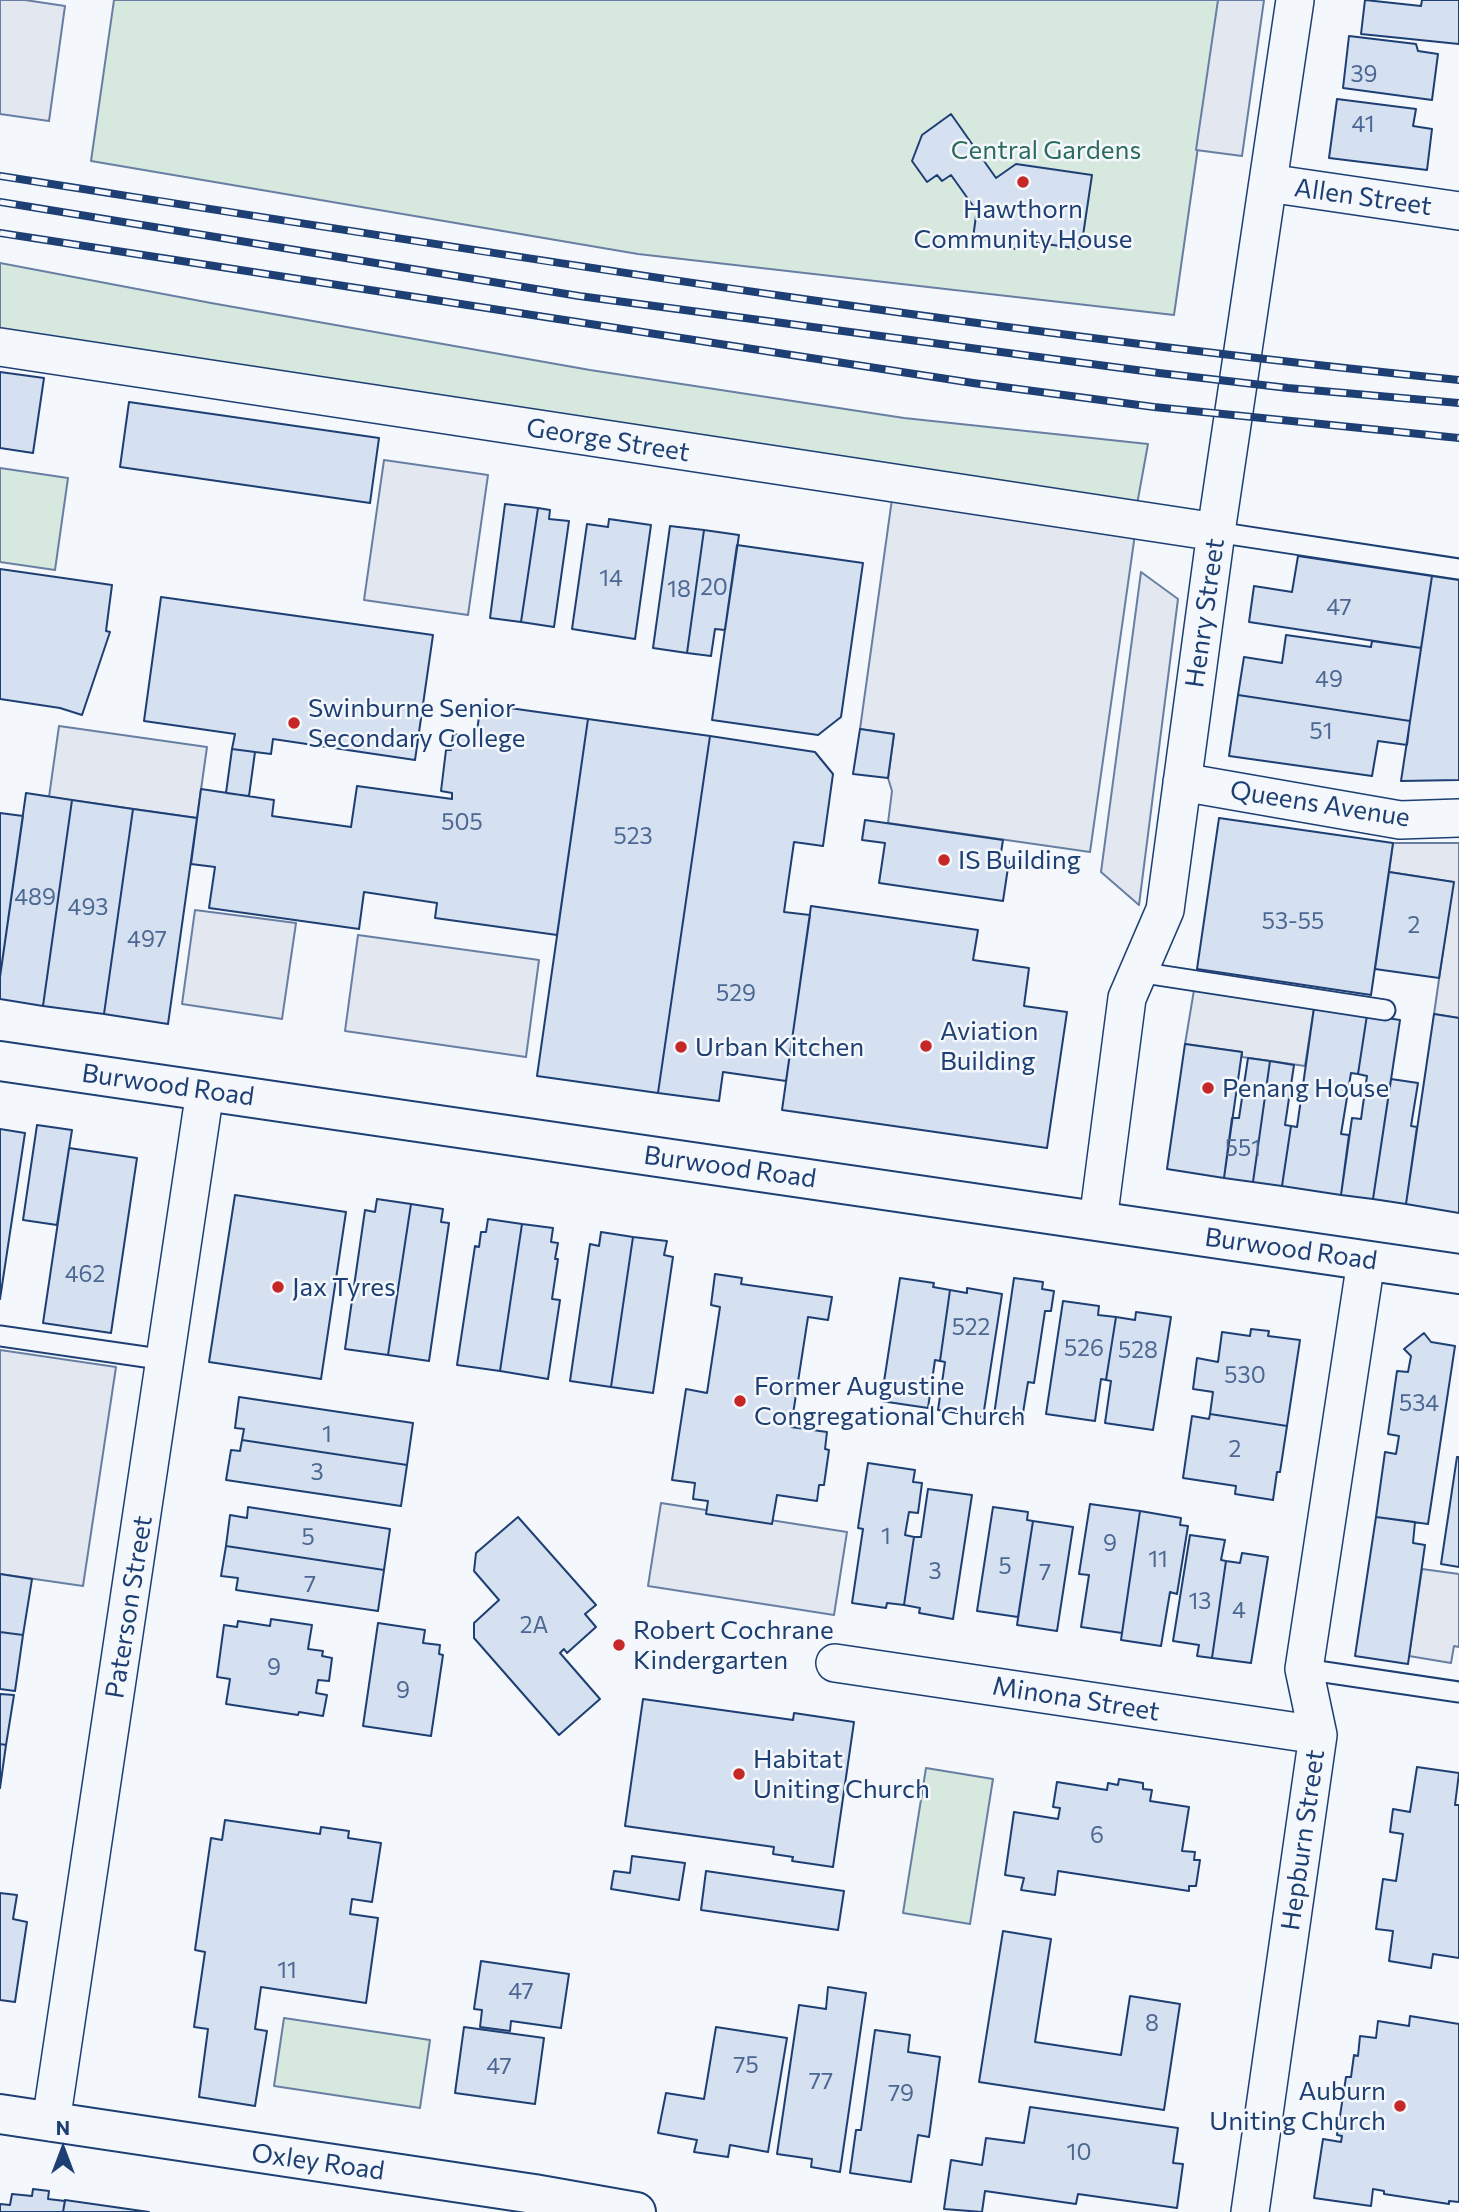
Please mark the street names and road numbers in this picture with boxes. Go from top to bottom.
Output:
street label: Allen Street [1292,172,1434,222]
street label: George Street [524,412,692,468]
street label: Henry Street [1179,536,1231,690]
street label: Queens Avenue [1228,774,1412,834]
street label: Burwood Road [80,1057,256,1113]
street label: Burwood Road [642,1139,818,1195]
street label: Burwood Road [1203,1221,1379,1277]
street label: Paterson Street [99,1513,159,1701]
street label: Minona Street [990,1670,1162,1728]
street label: Hepburn Street [1275,1748,1331,1932]
street label: Oxley Road [250,2137,386,2187]

